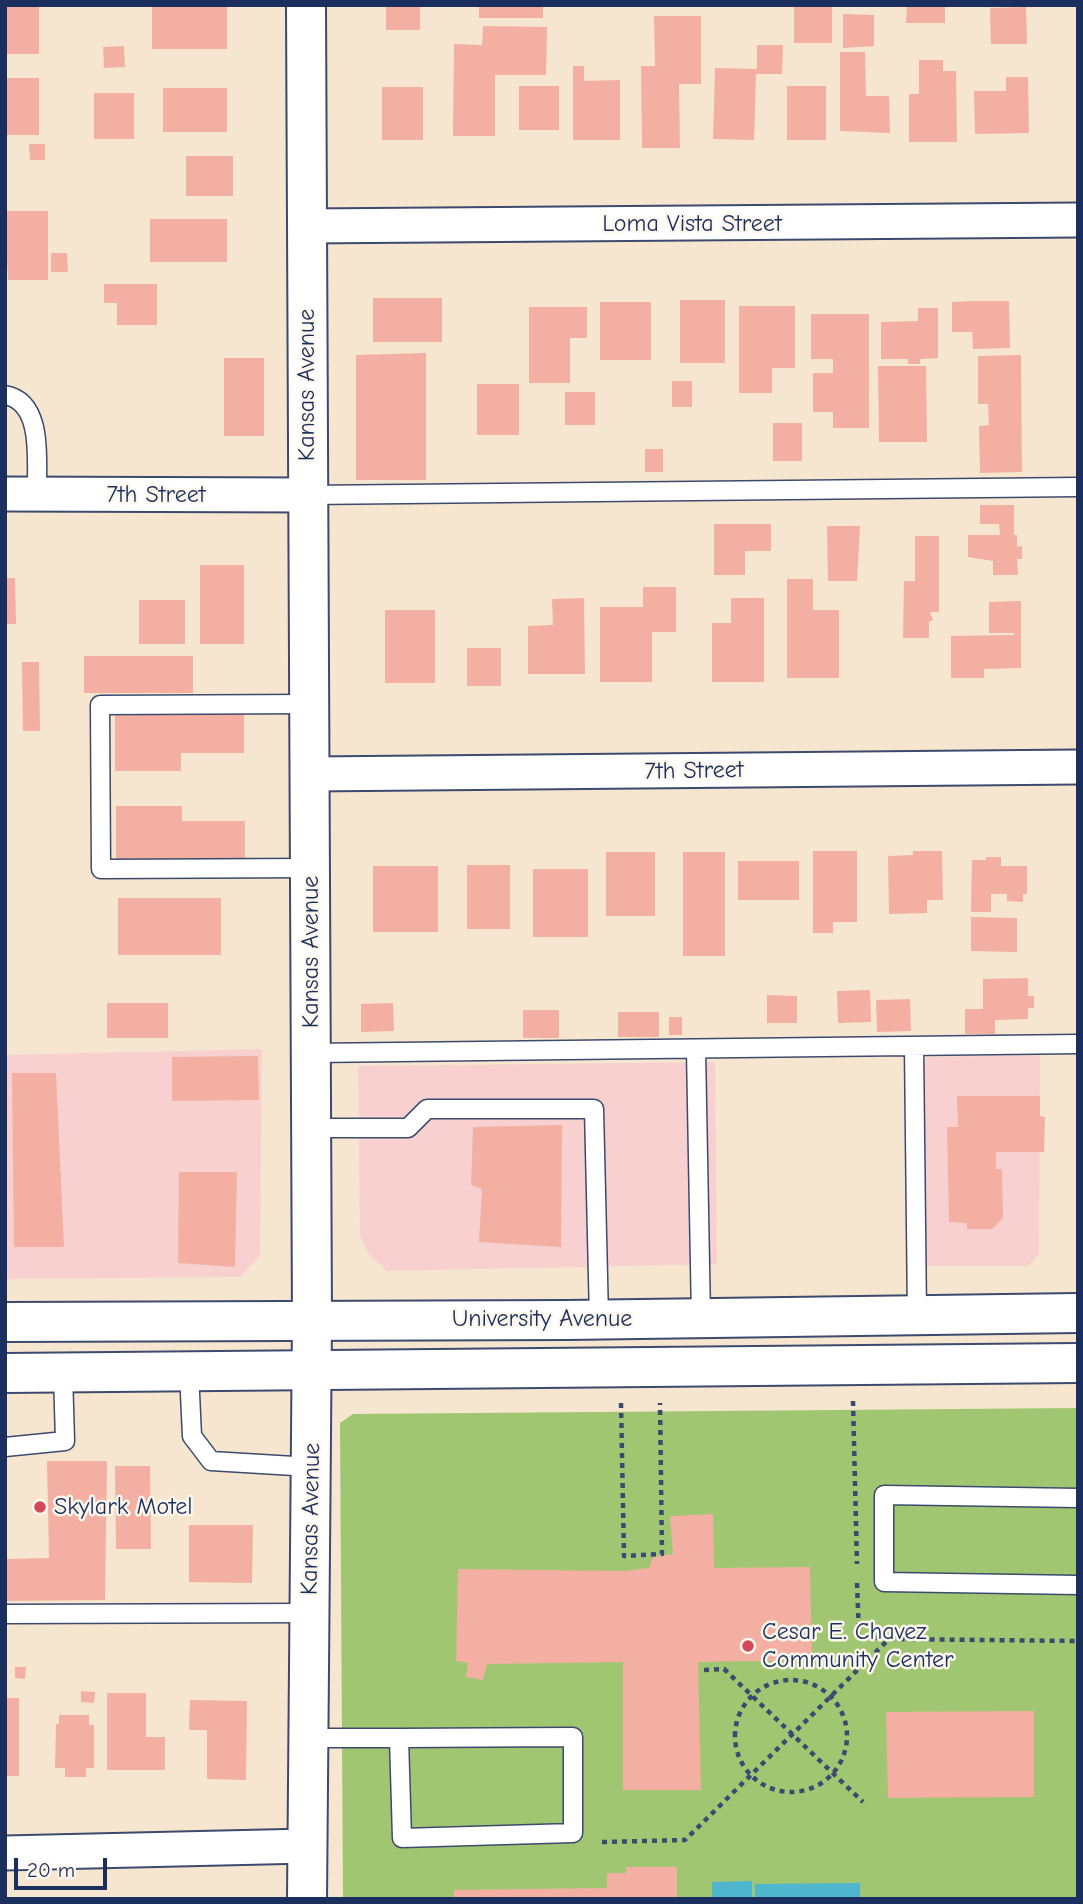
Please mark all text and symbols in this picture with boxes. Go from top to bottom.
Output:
street label: Loma Vista Street [602,210,782,238]
street label: Kansas Avenue [293,309,321,461]
street label: 7th Street [106,481,206,509]
street label: 7th Street [644,756,744,786]
street label: Kansas Avenue [297,876,325,1028]
street label: University Avenue [452,1305,632,1333]
street label: Kansas Avenue [295,1443,327,1595]
place label: Skylark Motel [54,1493,192,1521]
marker: Skylark Motel [32,1499,48,1515]
place label: Cesar E. Chavez Community Center [762,1618,953,1674]
marker: Cesar E. Chavez Community Center [740,1638,756,1654]
scale bar [18,1844,110,1888]
text: 20 m [27,1858,75,1882]

